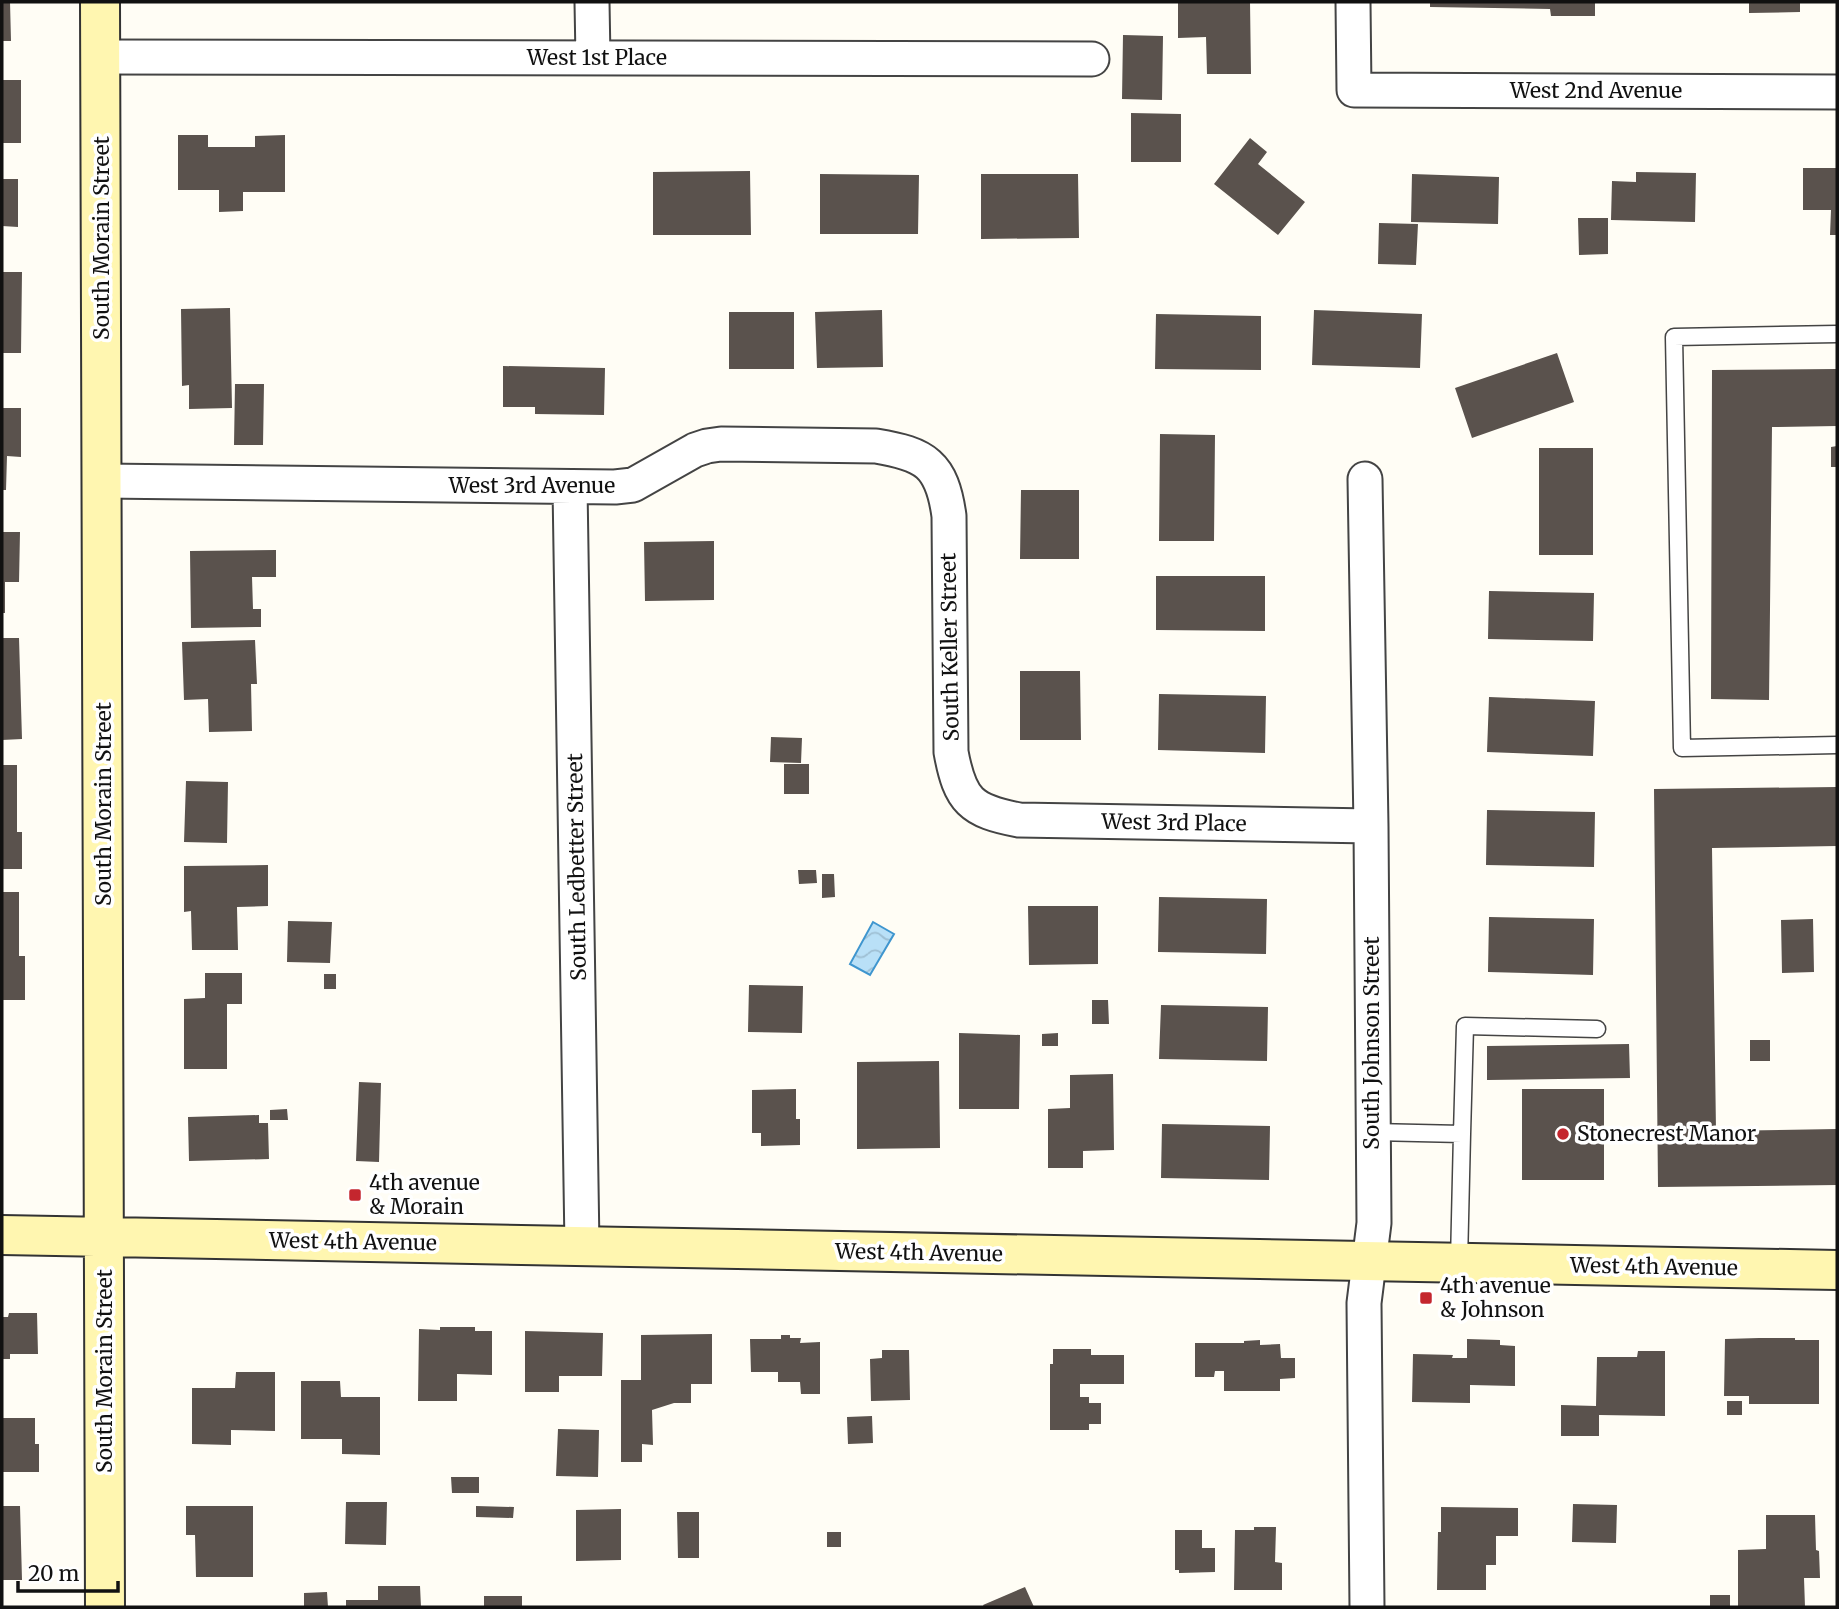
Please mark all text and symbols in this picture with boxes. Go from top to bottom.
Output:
street label: West 1st Place [526,44,667,71]
street label: West 2nd Avenue [1509,77,1682,104]
street label: South Morain Street [88,136,115,340]
street label: West 3rd Avenue [448,472,615,499]
street label: South Keller Street [934,552,965,742]
street label: South Morain Street [90,702,117,906]
street label: South Ledbetter Street [561,753,592,981]
street label: West 3rd Place [1100,808,1247,837]
street label: South Johnson Street [1358,936,1385,1150]
place label: Stonecrest Manor [1577,1120,1756,1147]
marker: Stonecrest Manor [1555,1126,1571,1142]
place label: 4th avenue & Morain [369,1169,480,1220]
marker: 4th avenue & Morain [347,1187,363,1203]
street label: West 4th Avenue [268,1227,437,1256]
street label: West 4th Avenue [834,1238,1003,1267]
street label: West 4th Avenue [1569,1252,1738,1281]
street label: South Morain Street [91,1269,118,1473]
place label: 4th avenue & Johnson [1440,1272,1551,1323]
marker: 4th avenue & Johnson [1418,1290,1434,1306]
scale bar [18,1550,117,1594]
text: 20 m [28,1560,80,1587]

